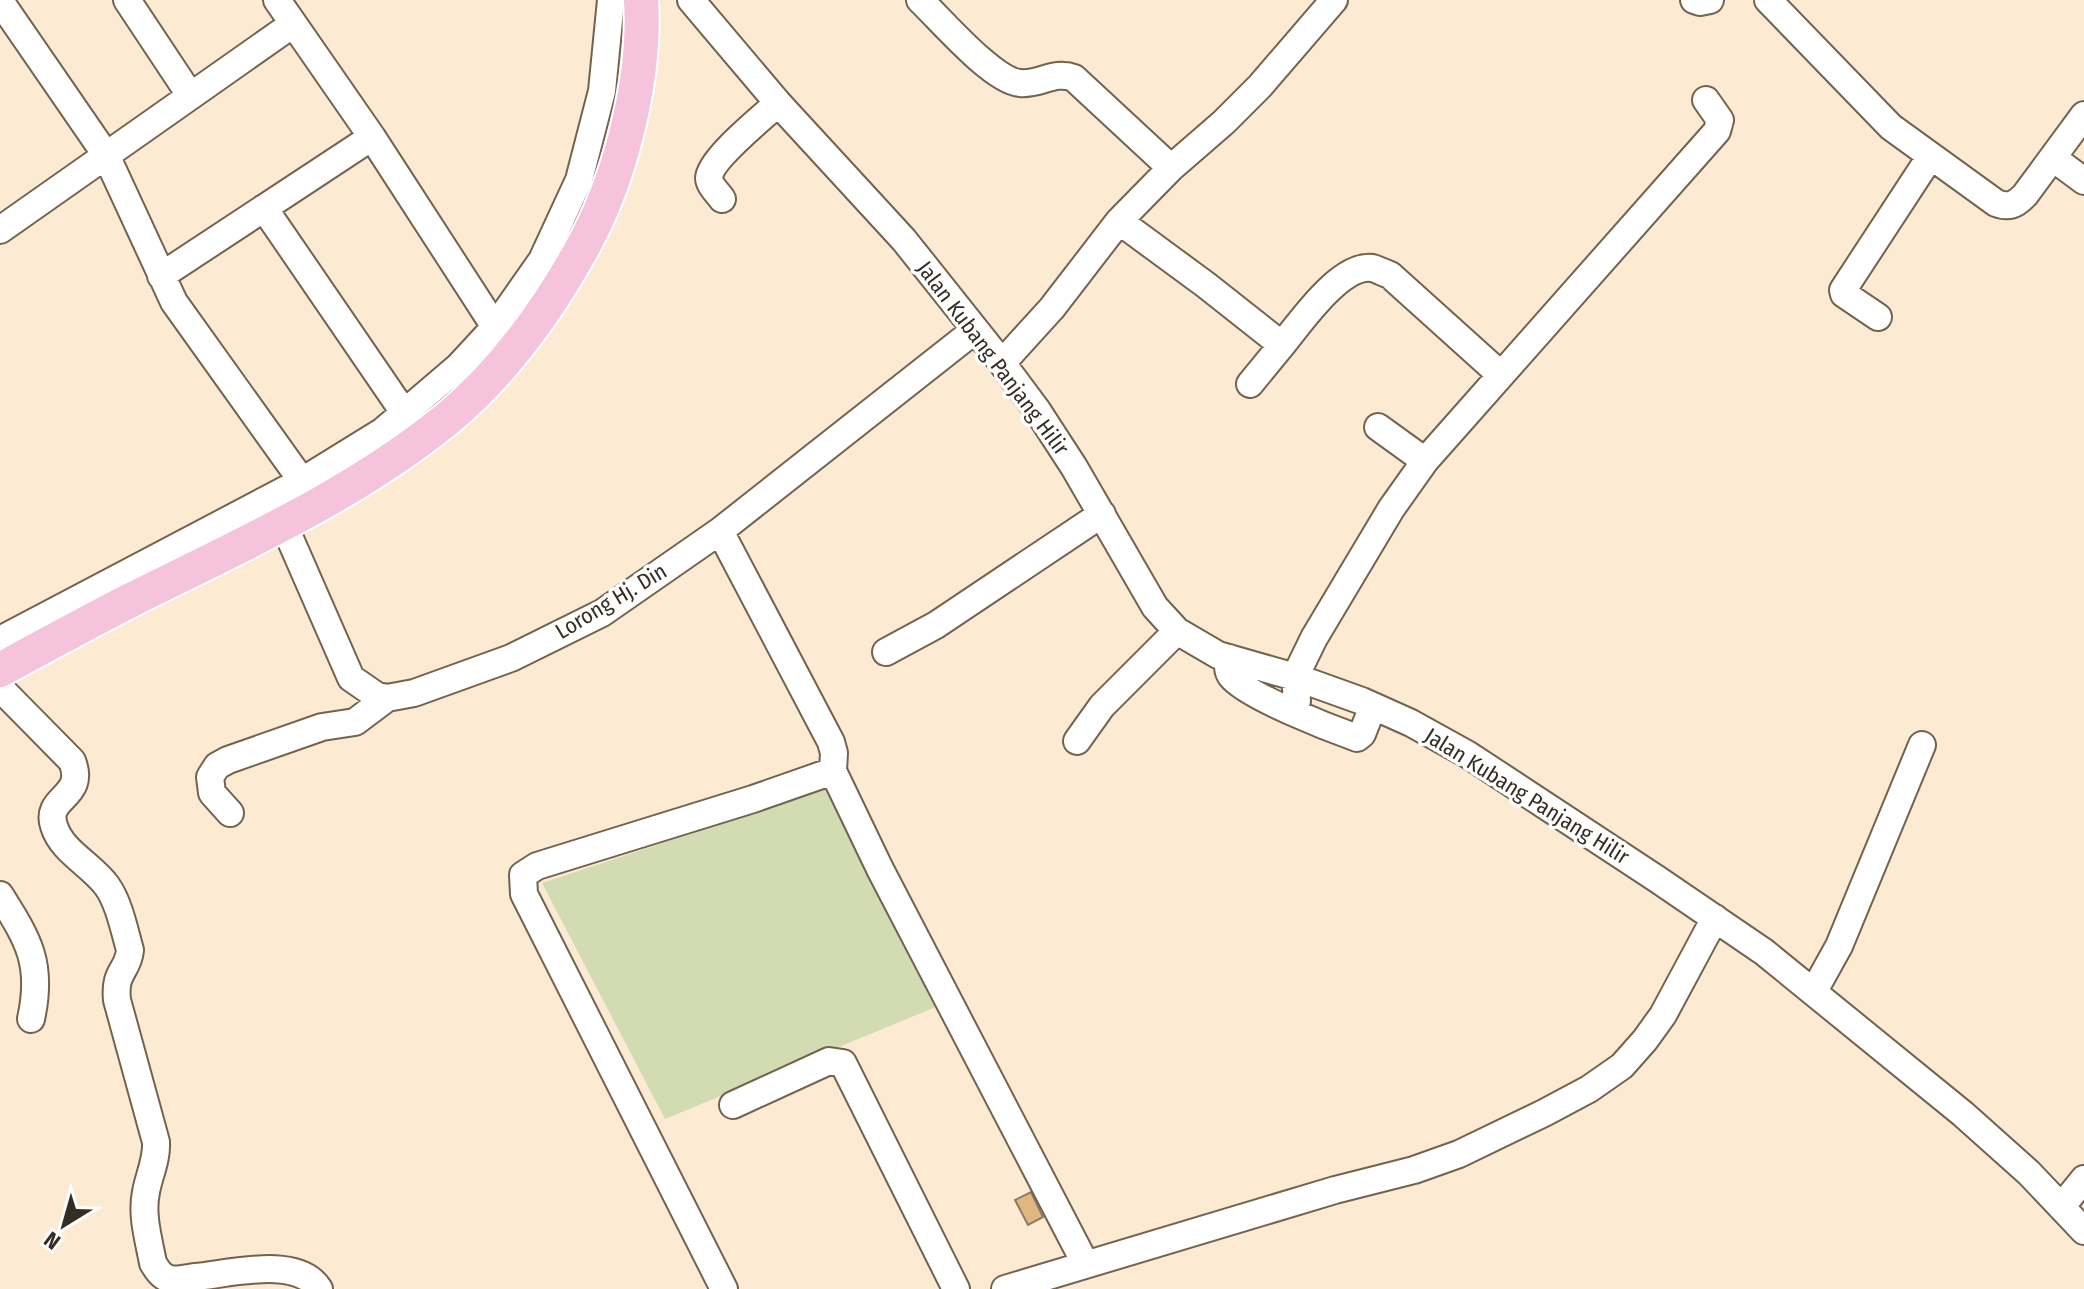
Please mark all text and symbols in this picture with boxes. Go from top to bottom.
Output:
street label: Jalan Kubang Panjang Hilir [911,256,1075,461]
street label: Lorong Hj. Din [550,557,672,645]
street label: Jalan Kubang Panjang Hilir [1420,722,1635,870]
north arrow [24,1185,104,1265]
text: N [39,1226,66,1255]

